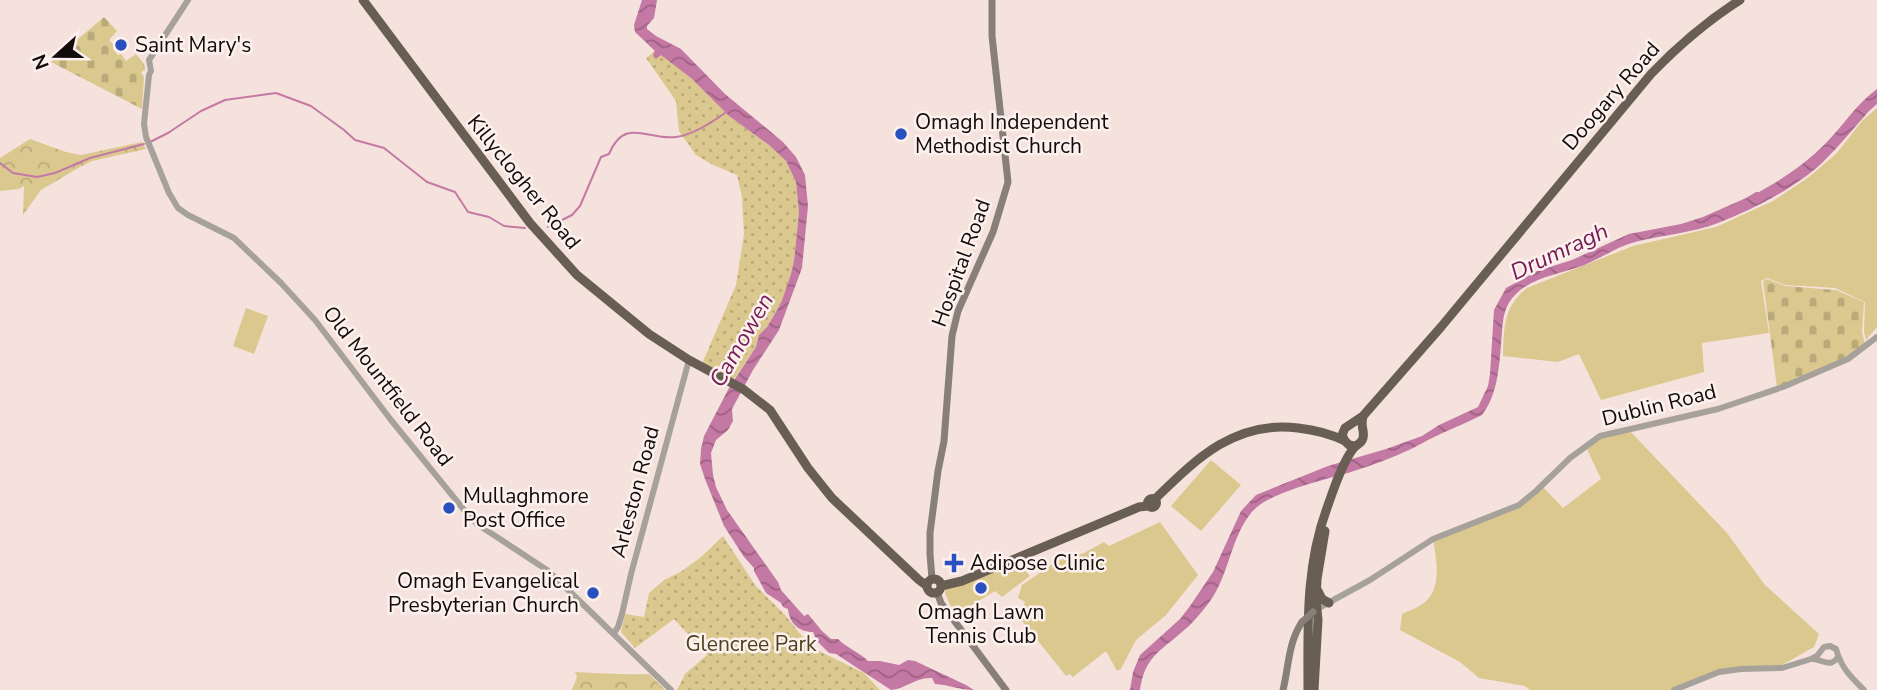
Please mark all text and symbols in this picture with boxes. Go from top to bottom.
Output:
north arrow [21,21,91,91]
place label: Saint Mary's [135,31,251,59]
street label: Doogary Road [1556,36,1666,156]
marker: Saint Mary's [113,37,129,53]
text: N [26,50,56,73]
place label: Omagh Independent Methodist Church [915,108,1109,160]
street label: Killyclogher Road [461,109,587,255]
marker: Omagh Independent Methodist Church [893,126,909,142]
street label: Hospital Road [925,195,997,331]
water label: Drumragh [1505,215,1613,288]
water label: Camowen [702,287,781,393]
street label: Old Mountfield Road [317,300,459,472]
street label: Dublin Road [1599,377,1719,433]
street label: Arleston Road [604,423,666,561]
place label: Mullaghmore Post Office [463,482,589,534]
marker: Mullaghmore Post Office [441,500,457,516]
place label: Adipose Clinic [970,549,1105,577]
marker: Adipose Clinic [944,553,964,573]
place label: Omagh Evangelical Presbyterian Church [388,567,580,619]
marker: Omagh Lawn Tennis Club [973,580,989,596]
marker: Omagh Evangelical Presbyterian Church [585,585,601,601]
place label: Omagh Lawn Tennis Club [918,598,1044,650]
park label: Glencree Park [685,630,817,658]

